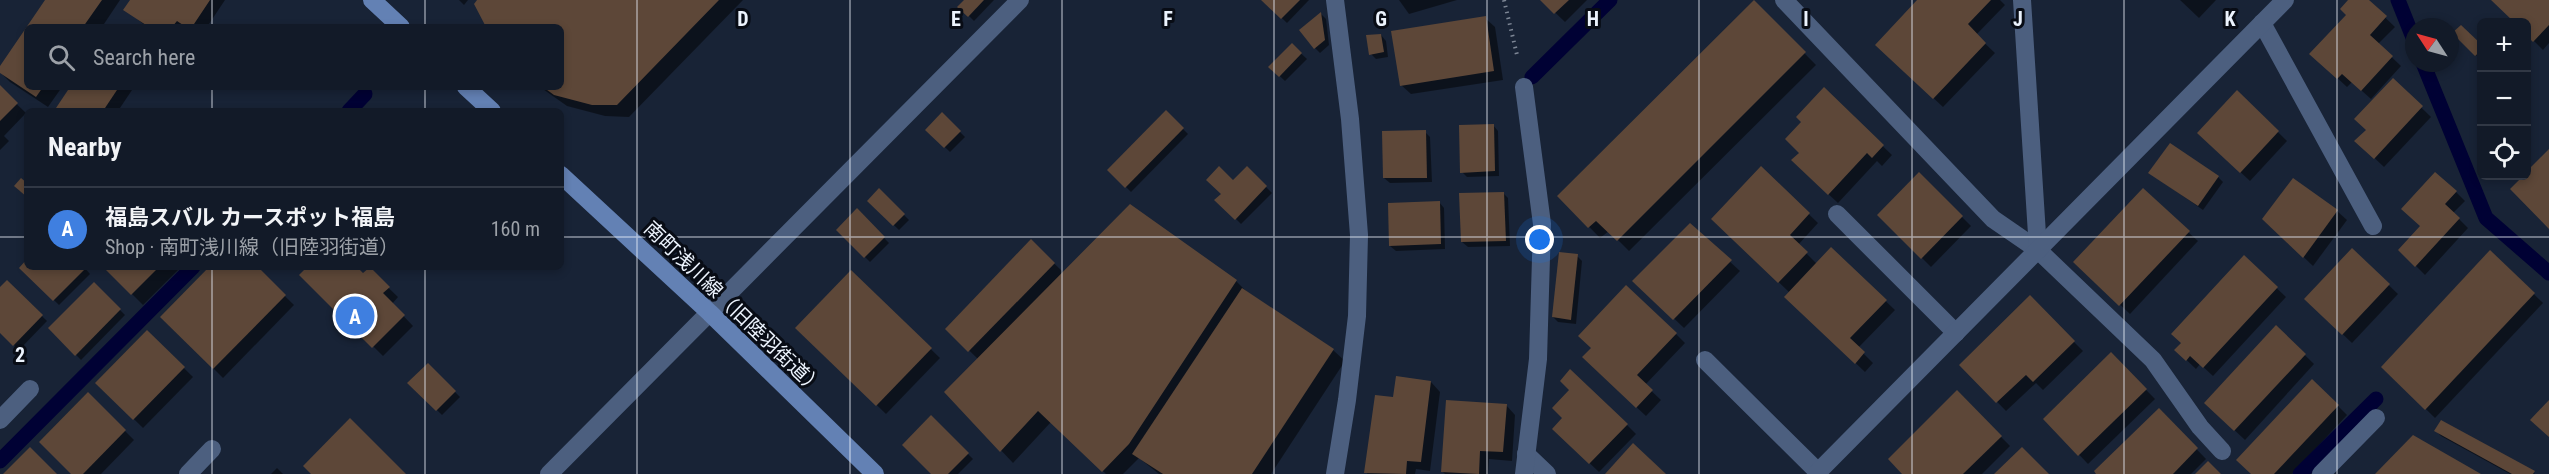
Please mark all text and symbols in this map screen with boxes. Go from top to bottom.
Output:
text: D [737,7,749,31]
text: E [951,7,961,31]
text: F [1163,7,1173,31]
text: G [1375,7,1387,31]
text: H [1587,7,1599,31]
text: I [1803,7,1809,31]
text: J [2013,7,2023,31]
text: K [2224,7,2236,31]
north arrow [2405,18,2459,72]
map controls [2477,18,2531,180]
button: + [2477,18,2531,72]
search box [24,24,564,90]
icon: search [45,41,78,74]
text: Search here [93,45,195,70]
button: − [2477,72,2531,126]
button: locate [2477,126,2531,180]
text: Nearby [48,132,122,162]
text: 福島スバル カースポット福島 [105,205,395,230]
street label: 南町浅川線（旧陸羽街道） [639,216,829,400]
text: A [62,217,73,241]
text: 160 m [491,217,540,241]
your location [1525,225,1554,254]
text: Shop · 南町浅川線（旧陸羽街道） [105,235,399,259]
pin: A [336,294,374,338]
text: 2 [15,343,25,367]

